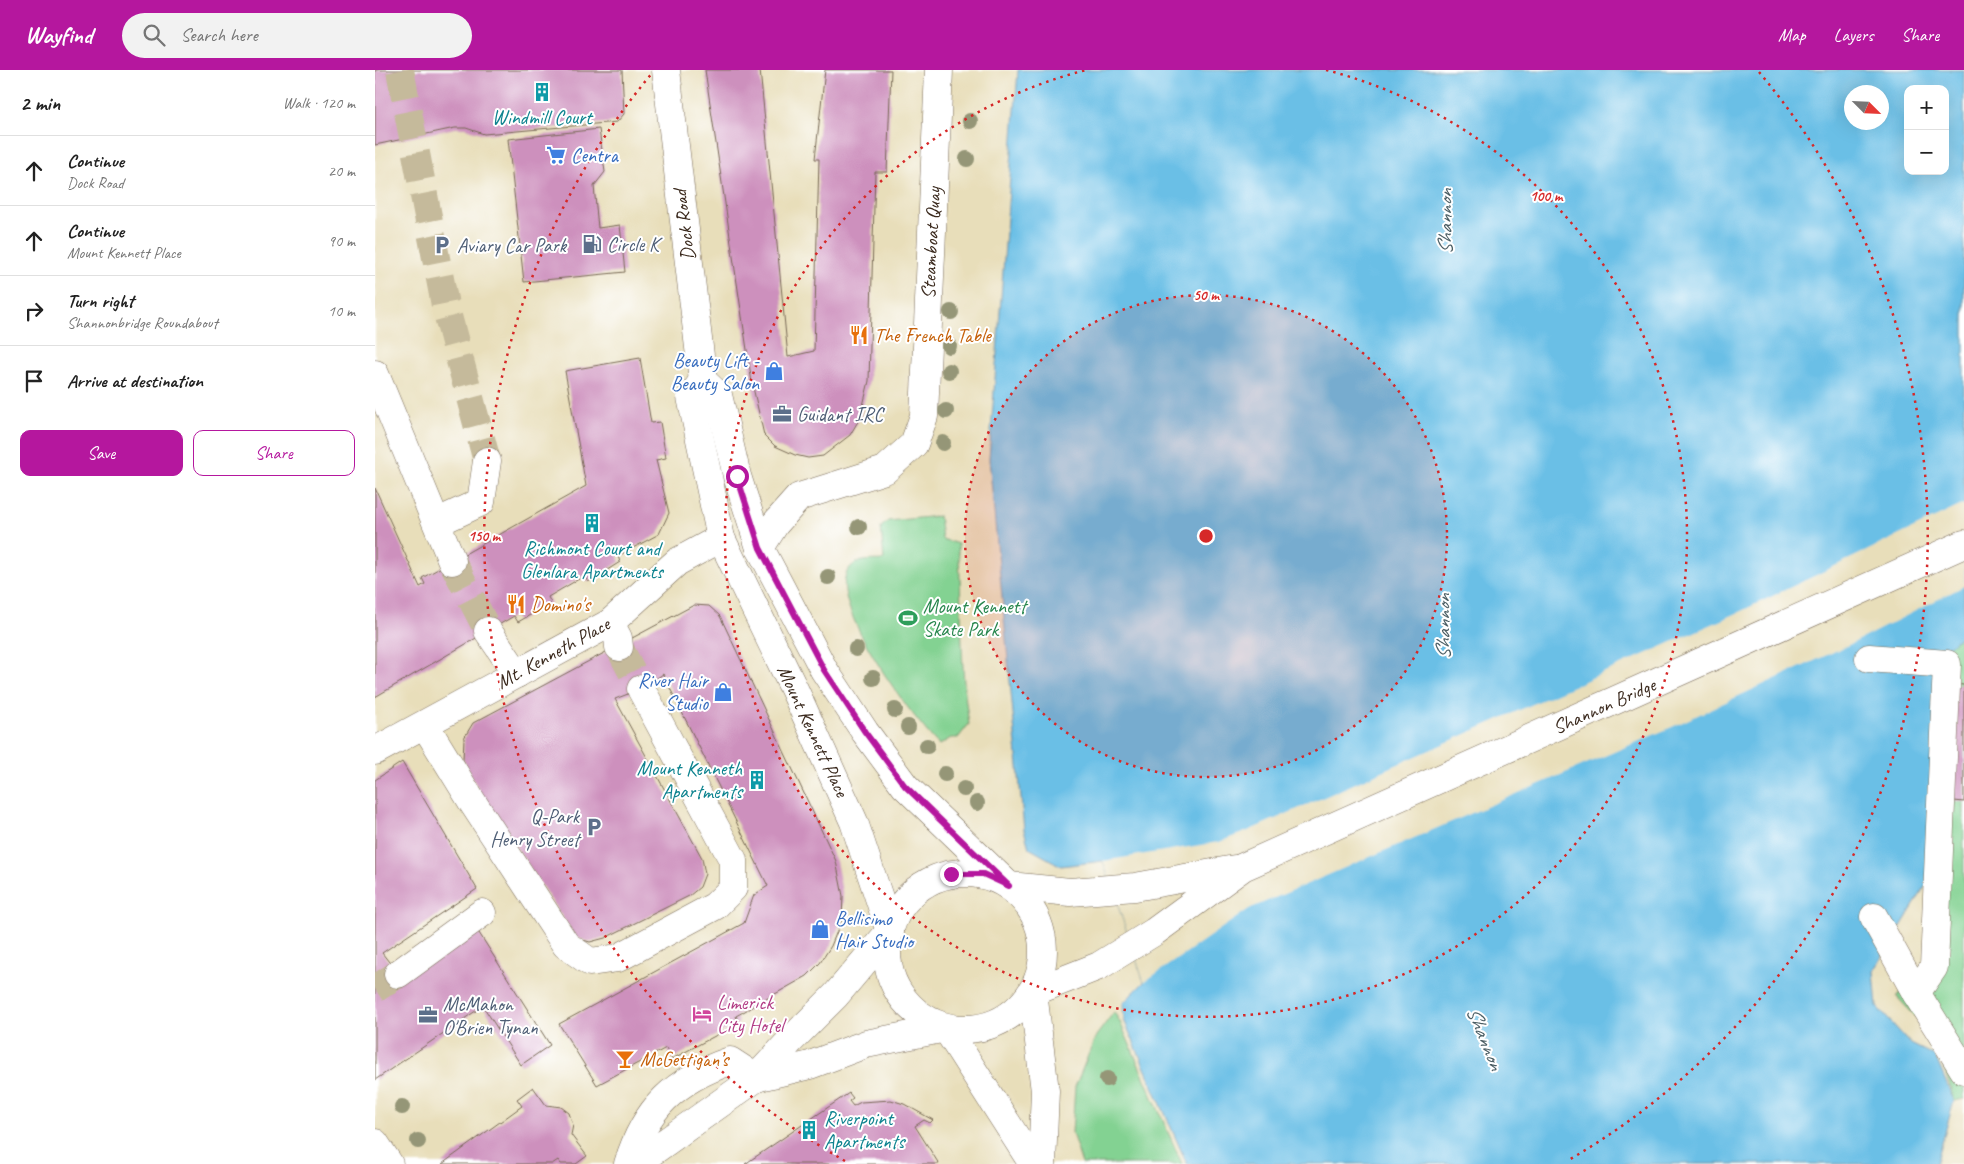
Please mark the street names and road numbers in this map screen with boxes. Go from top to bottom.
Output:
street label: Dock Road [667,185,701,262]
street label: Steamboat Quay [916,185,946,300]
street label: Mt. Kenneth Place [492,611,615,694]
street label: Mount Kennett Place [772,661,855,802]
street label: Shannon Bridge [1549,672,1661,740]

